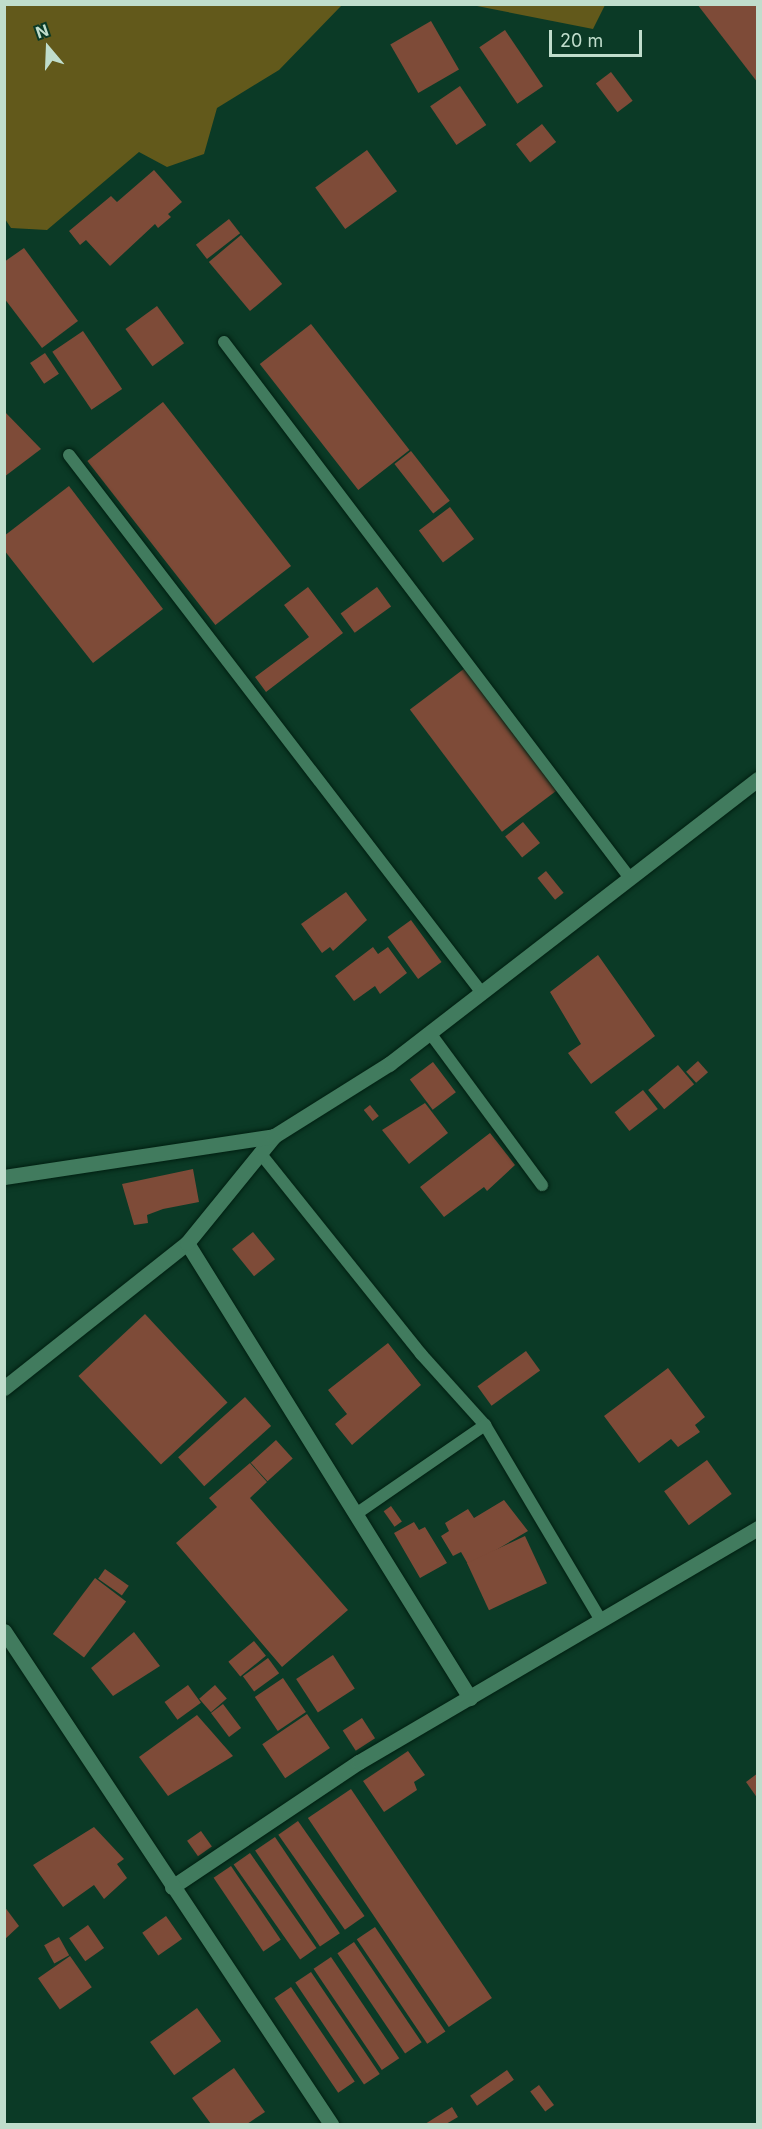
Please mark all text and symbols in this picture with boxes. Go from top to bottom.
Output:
north arrow [18,18,78,78]
scale bar [552,18,645,56]
text: N [33,20,51,42]
text: 20 m [560,30,603,51]

